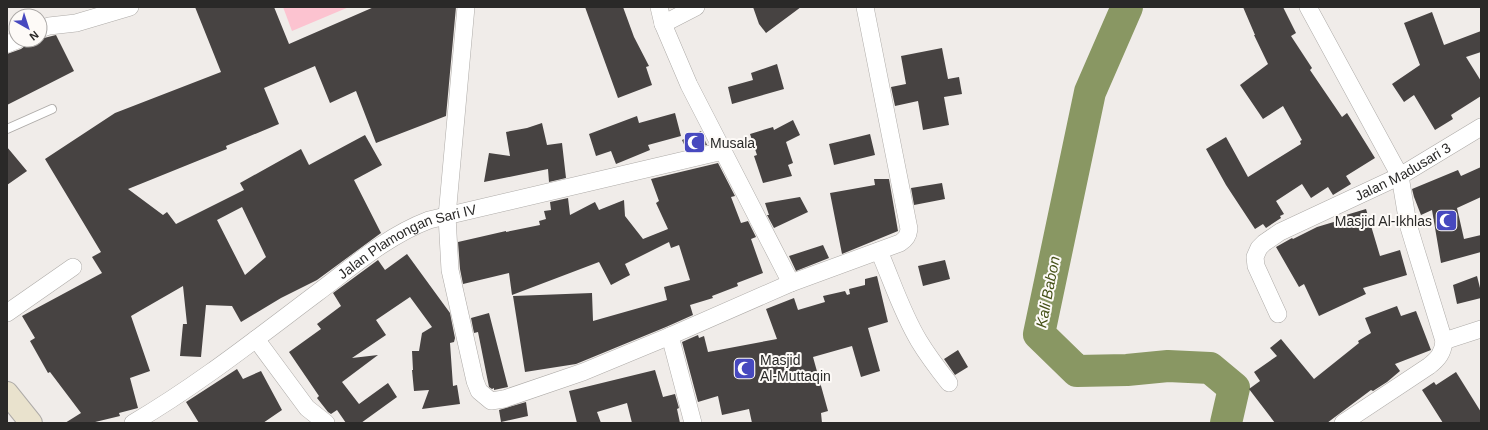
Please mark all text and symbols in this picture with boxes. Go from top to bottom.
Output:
north arrow [8,8,48,48]
text: N [27,29,41,43]
mosque icon: Musala [682,130,708,156]
place label: Musala [710,135,755,151]
street label: Jalan Madusari 3 [1352,139,1454,204]
street label: Jalan Plamongan Sari IV [335,201,479,282]
mosque icon: Masjid Al-Ikhlas [1434,208,1460,234]
place label: Masjid Al-Ikhlas [1335,213,1432,229]
water label: Kali Babon [1032,255,1063,329]
place label: Masjid Al-Muttaqin [760,352,831,384]
mosque icon: Masjid Al-Muttaqin [731,355,757,381]

